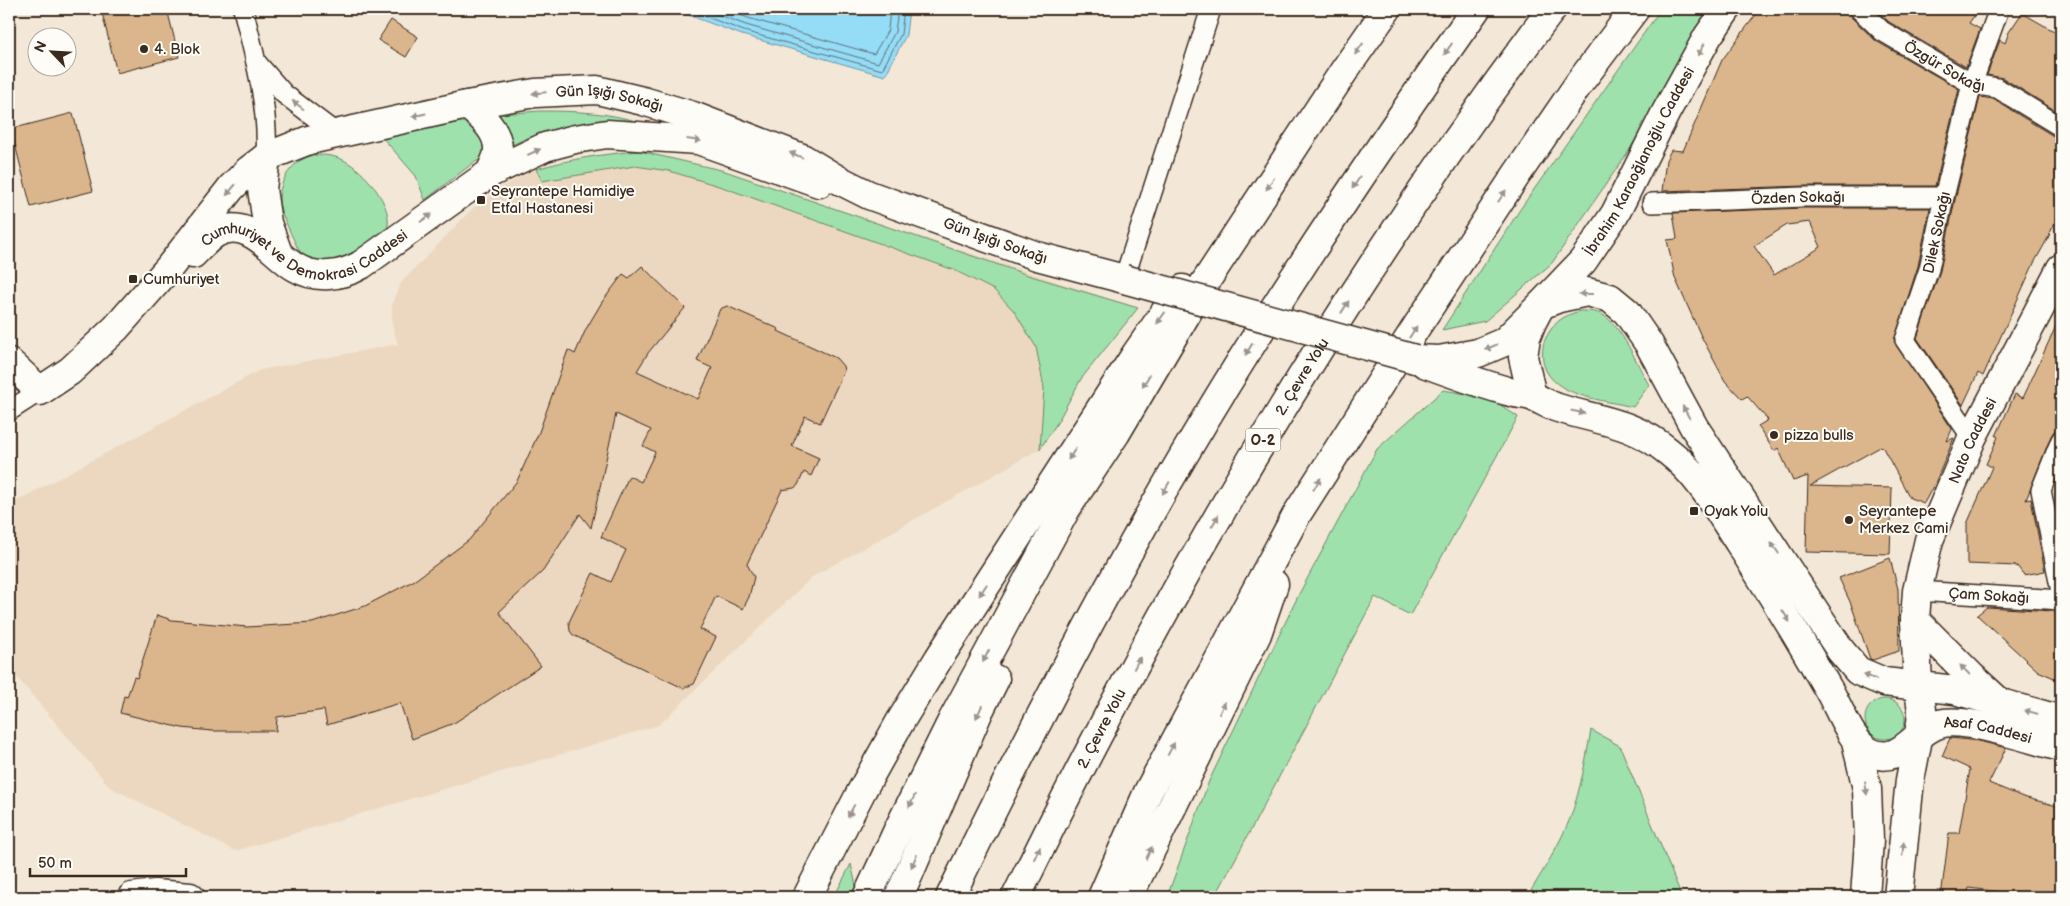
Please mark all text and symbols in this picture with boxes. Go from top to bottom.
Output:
north arrow [28,28,78,78]
street label: Özgür Sokağı [1900,37,1986,96]
text: N [31,38,51,55]
place label: 4. Blok [154,40,200,59]
one-way arrow [1354,42,1364,56]
one-way arrow [1443,42,1453,56]
marker: 4. Blok [138,43,150,55]
one-way arrow [1696,43,1705,56]
street label: İbrahim Karaoğlanoğlu Caddesi [1580,64,1699,260]
street label: Gün Işığı Sokağı [555,81,665,116]
one-way arrow [531,90,547,98]
one-way arrow [292,99,305,110]
one-way arrow [411,111,426,119]
one-way arrow [686,136,702,144]
one-way arrow [527,148,541,156]
one-way arrow [788,151,803,159]
one-way arrow [1351,176,1361,189]
one-way arrow [1265,177,1274,191]
place label: Seyrantepe Hamidiye Etfal Hastanesi [491,182,635,218]
one-way arrow [225,183,236,196]
street label: Özden Sokağı [1751,188,1845,209]
one-way arrow [1498,189,1507,203]
street label: Dilek Sokağı [1919,190,1955,275]
marker: Seyrantepe Hamidiye Etfal Hastanesi [475,194,487,206]
one-way arrow [419,213,432,223]
street label: Gün Işığı Sokağı [940,214,1049,268]
street label: Cumhuriyet ve Demokrasi Caddesi [197,219,412,285]
place label: Cumhuriyet [143,270,220,289]
marker: Cumhuriyet [127,273,139,285]
one-way arrow [1578,290,1594,298]
one-way arrow [1340,301,1350,314]
one-way arrow [1156,311,1166,325]
one-way arrow [1409,325,1418,338]
street label: 2. Çevre Yolu [1271,335,1333,419]
one-way arrow [1245,342,1254,356]
one-way arrow [1484,344,1498,352]
one-way arrow [1141,374,1150,387]
street label: Nato Caddesi [1945,395,2001,487]
one-way arrow [1682,404,1690,419]
one-way arrow [1570,408,1585,416]
place label: pizza bulls [1784,426,1854,445]
road number: O-2 [1246,428,1280,452]
marker: pizza bulls [1768,429,1780,441]
one-way arrow [1067,447,1076,460]
one-way arrow [1312,477,1322,490]
one-way arrow [1161,482,1170,495]
place label: Oyak Yolu [1704,502,1768,521]
place label: Seyrantepe Merkez Cami [1859,502,1949,538]
marker: Oyak Yolu [1688,505,1700,517]
one-way arrow [1211,514,1220,527]
marker: Seyrantepe Merkez Cami [1843,514,1855,526]
one-way arrow [1770,541,1780,554]
one-way arrow [978,583,988,596]
street label: Çam Sokağı [1948,584,2030,608]
one-way arrow [1781,609,1790,622]
one-way arrow [982,649,990,664]
one-way arrow [1133,656,1141,670]
one-way arrow [1959,664,1971,676]
one-way arrow [1863,672,1877,680]
street label: 2. Çevre Yolu [1073,686,1131,772]
one-way arrow [1218,701,1226,715]
one-way arrow [974,705,982,719]
one-way arrow [2024,707,2039,715]
street label: Asaf Caddesi [1943,713,2034,748]
one-way arrow [1167,741,1175,756]
one-way arrow [1862,781,1870,797]
one-way arrow [908,794,916,808]
one-way arrow [847,804,855,819]
one-way arrow [1899,840,1907,856]
scale bar [30,846,186,878]
one-way arrow [1033,846,1041,861]
one-way arrow [1145,846,1153,860]
text: 50 m [38,854,72,873]
one-way arrow [910,854,918,868]

